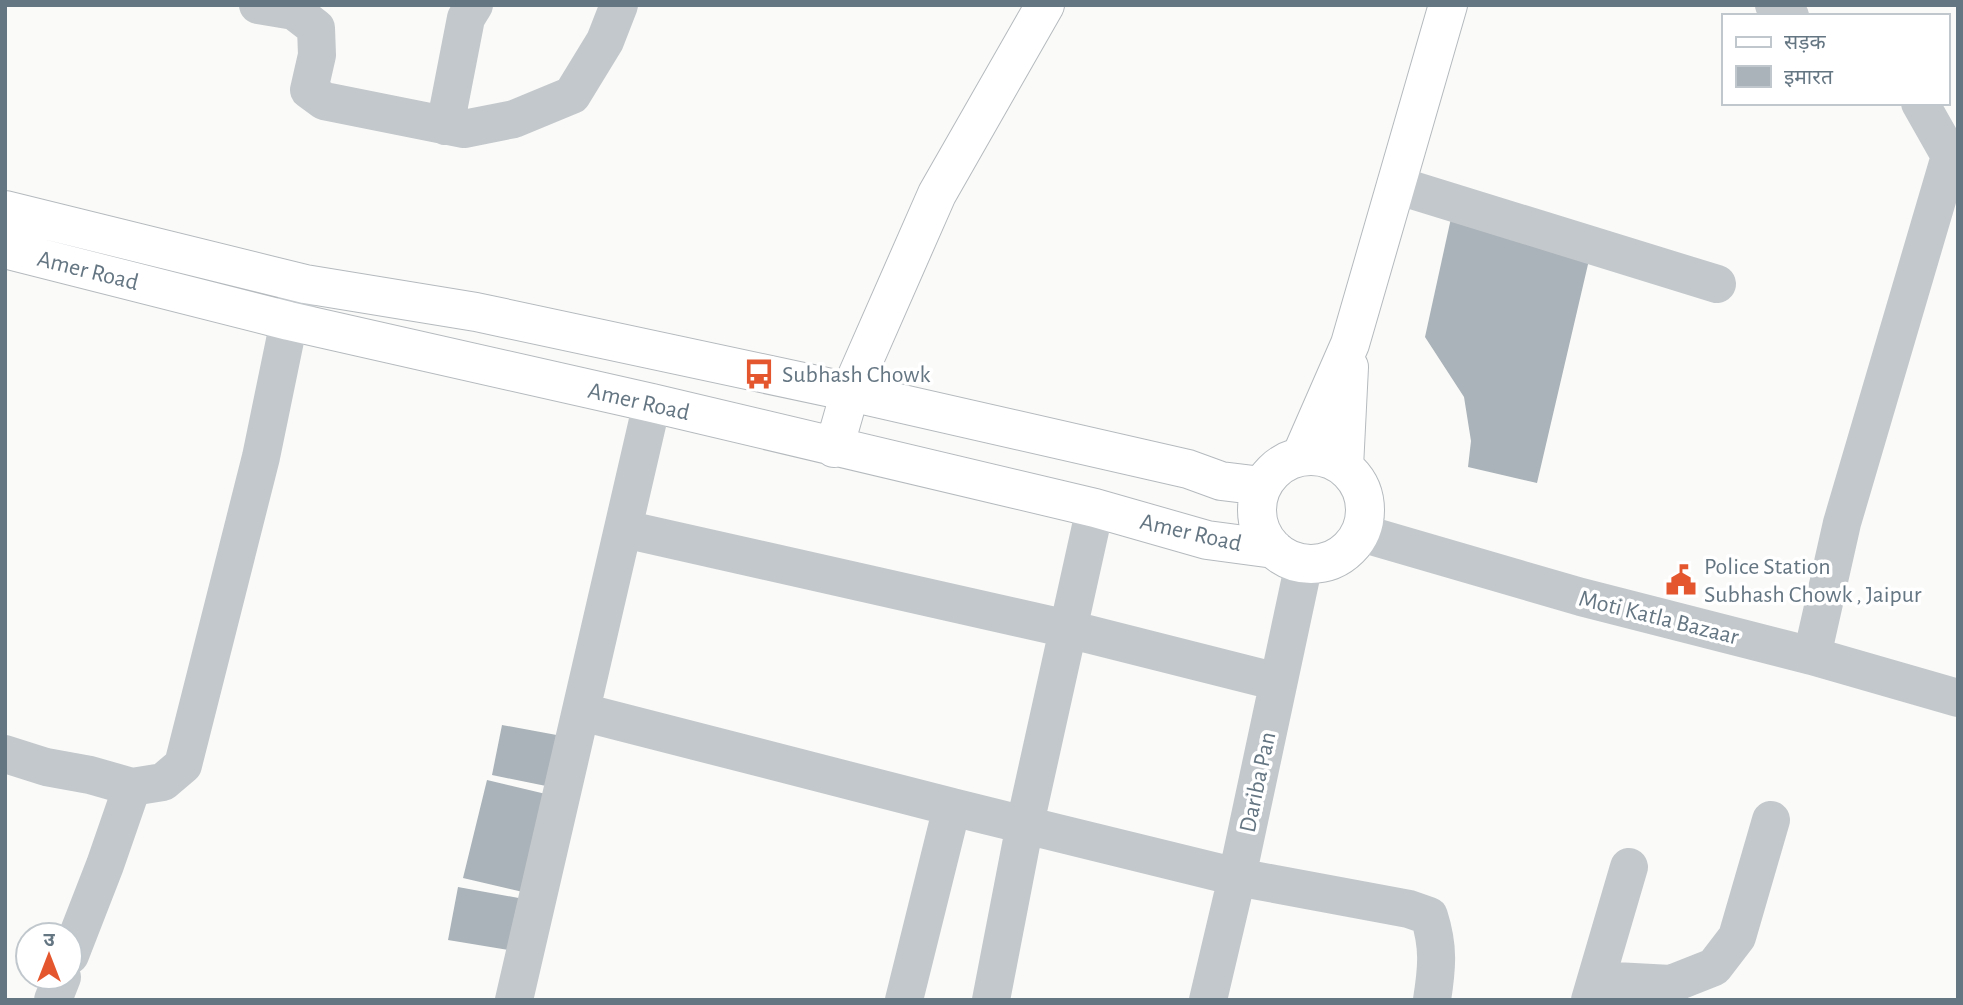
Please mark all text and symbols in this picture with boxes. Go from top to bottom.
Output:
legend [1722,14,1949,105]
text: सड़क [1784,32,1826,53]
text: इमारत [1784,67,1834,88]
street label: Amer Road [35,247,141,295]
bus stop icon: Subhash Chowk [742,357,776,391]
place label: Subhash Chowk [782,363,930,387]
street label: Amer Road [586,379,692,425]
street label: Amer Road [1138,510,1244,556]
place label: Police Station Subhash Chowk , Jaipur [1704,555,1922,607]
public building icon: Police Station Subhash Chowk , Jaipur [1664,563,1698,597]
street label: Moti Katla Bazaar [1576,587,1741,649]
street label: Dariba Pan [1236,730,1280,835]
north arrow [14,921,84,991]
text: उ [43,931,55,950]

